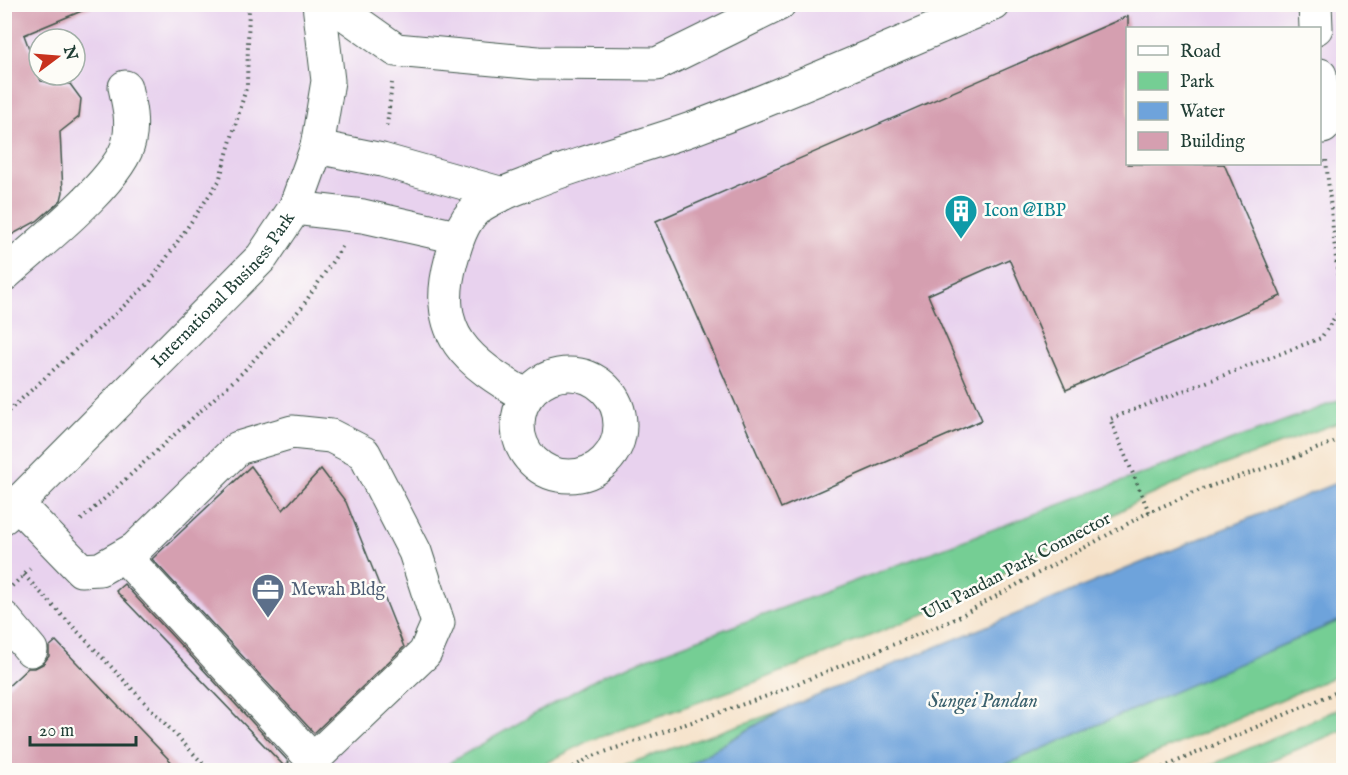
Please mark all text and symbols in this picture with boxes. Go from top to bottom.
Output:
north arrow [27,27,87,87]
legend [1126,27,1321,165]
text: Road [1180,41,1221,64]
text: N [58,43,81,63]
text: Park [1180,71,1215,94]
text: Water [1180,101,1225,124]
text: Building [1180,131,1245,154]
building icon: Icon @IBP [943,193,979,240]
place label: Icon @IBP [984,200,1066,223]
street label: International Business Park [147,208,301,373]
street label: Ulu Pandan Park Connector [919,507,1116,627]
office icon: Mewah Bldg [250,572,286,619]
place label: Mewah Bldg [291,579,386,602]
water label: Sungei Pandan [928,689,1038,715]
scale bar [30,709,136,747]
text: 20 m [39,720,74,743]

